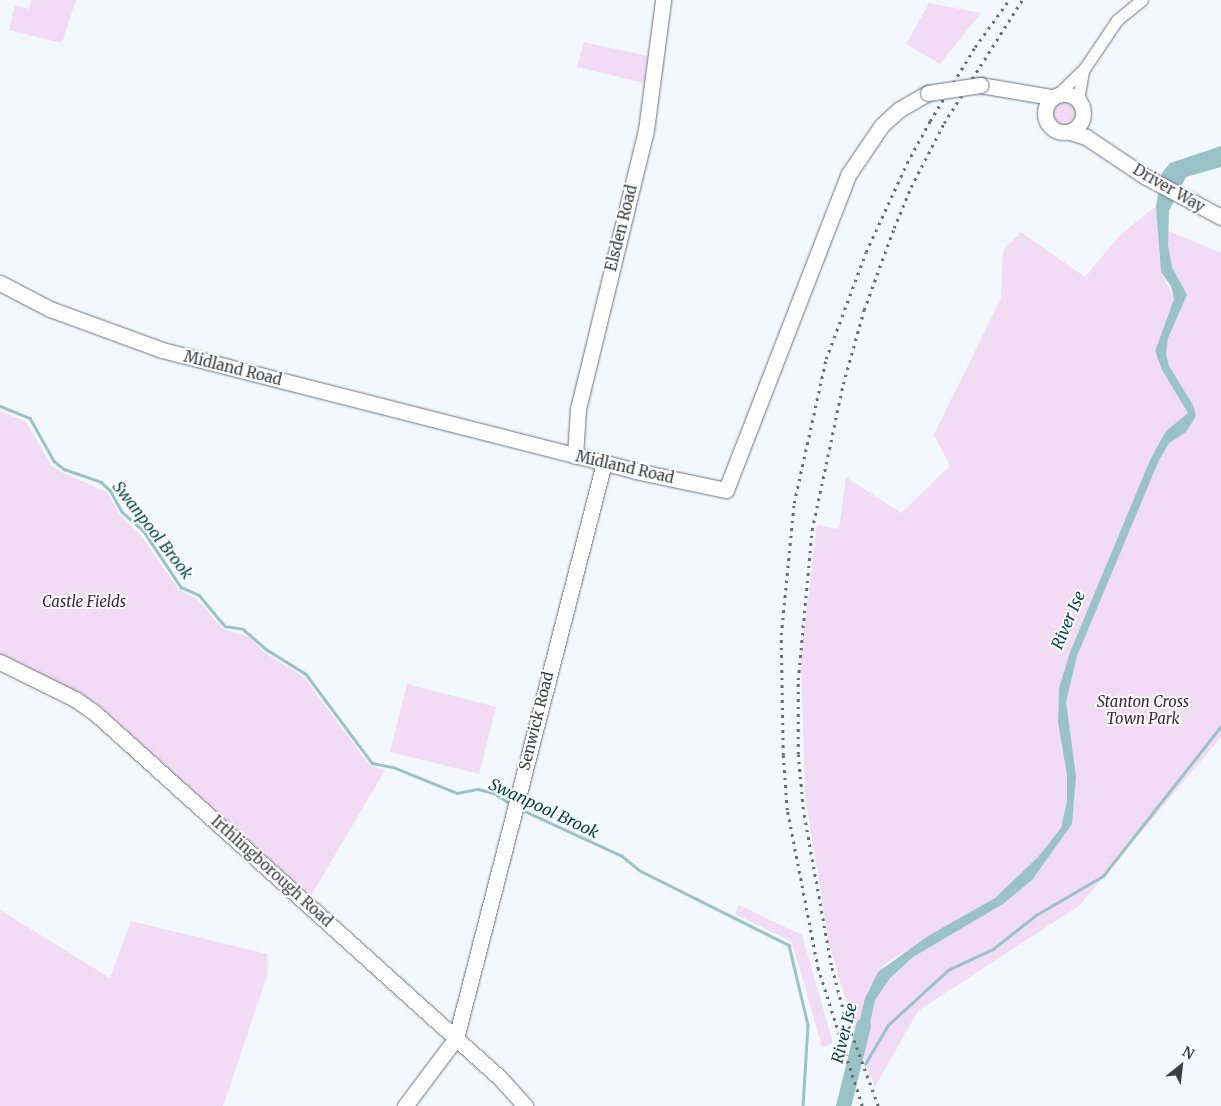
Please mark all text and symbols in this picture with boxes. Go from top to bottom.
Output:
street label: Driver Way [1130,160,1208,216]
street label: Elsden Road [602,183,640,273]
street label: Midland Road [182,347,284,389]
street label: Midland Road [574,447,676,487]
water label: Swanpool Brook [109,477,197,583]
water label: River Ise [1047,588,1089,652]
park label: Castle Fields [42,593,126,611]
street label: Senwick Road [515,670,557,772]
park label: Stanton Cross Town Park [1097,692,1189,727]
water label: Swanpool Brook [486,774,602,842]
street label: Irthlingborough Road [208,812,336,930]
water label: River Ise [827,1001,861,1065]
north arrow [1156,1041,1206,1091]
text: N [1179,1042,1197,1063]

